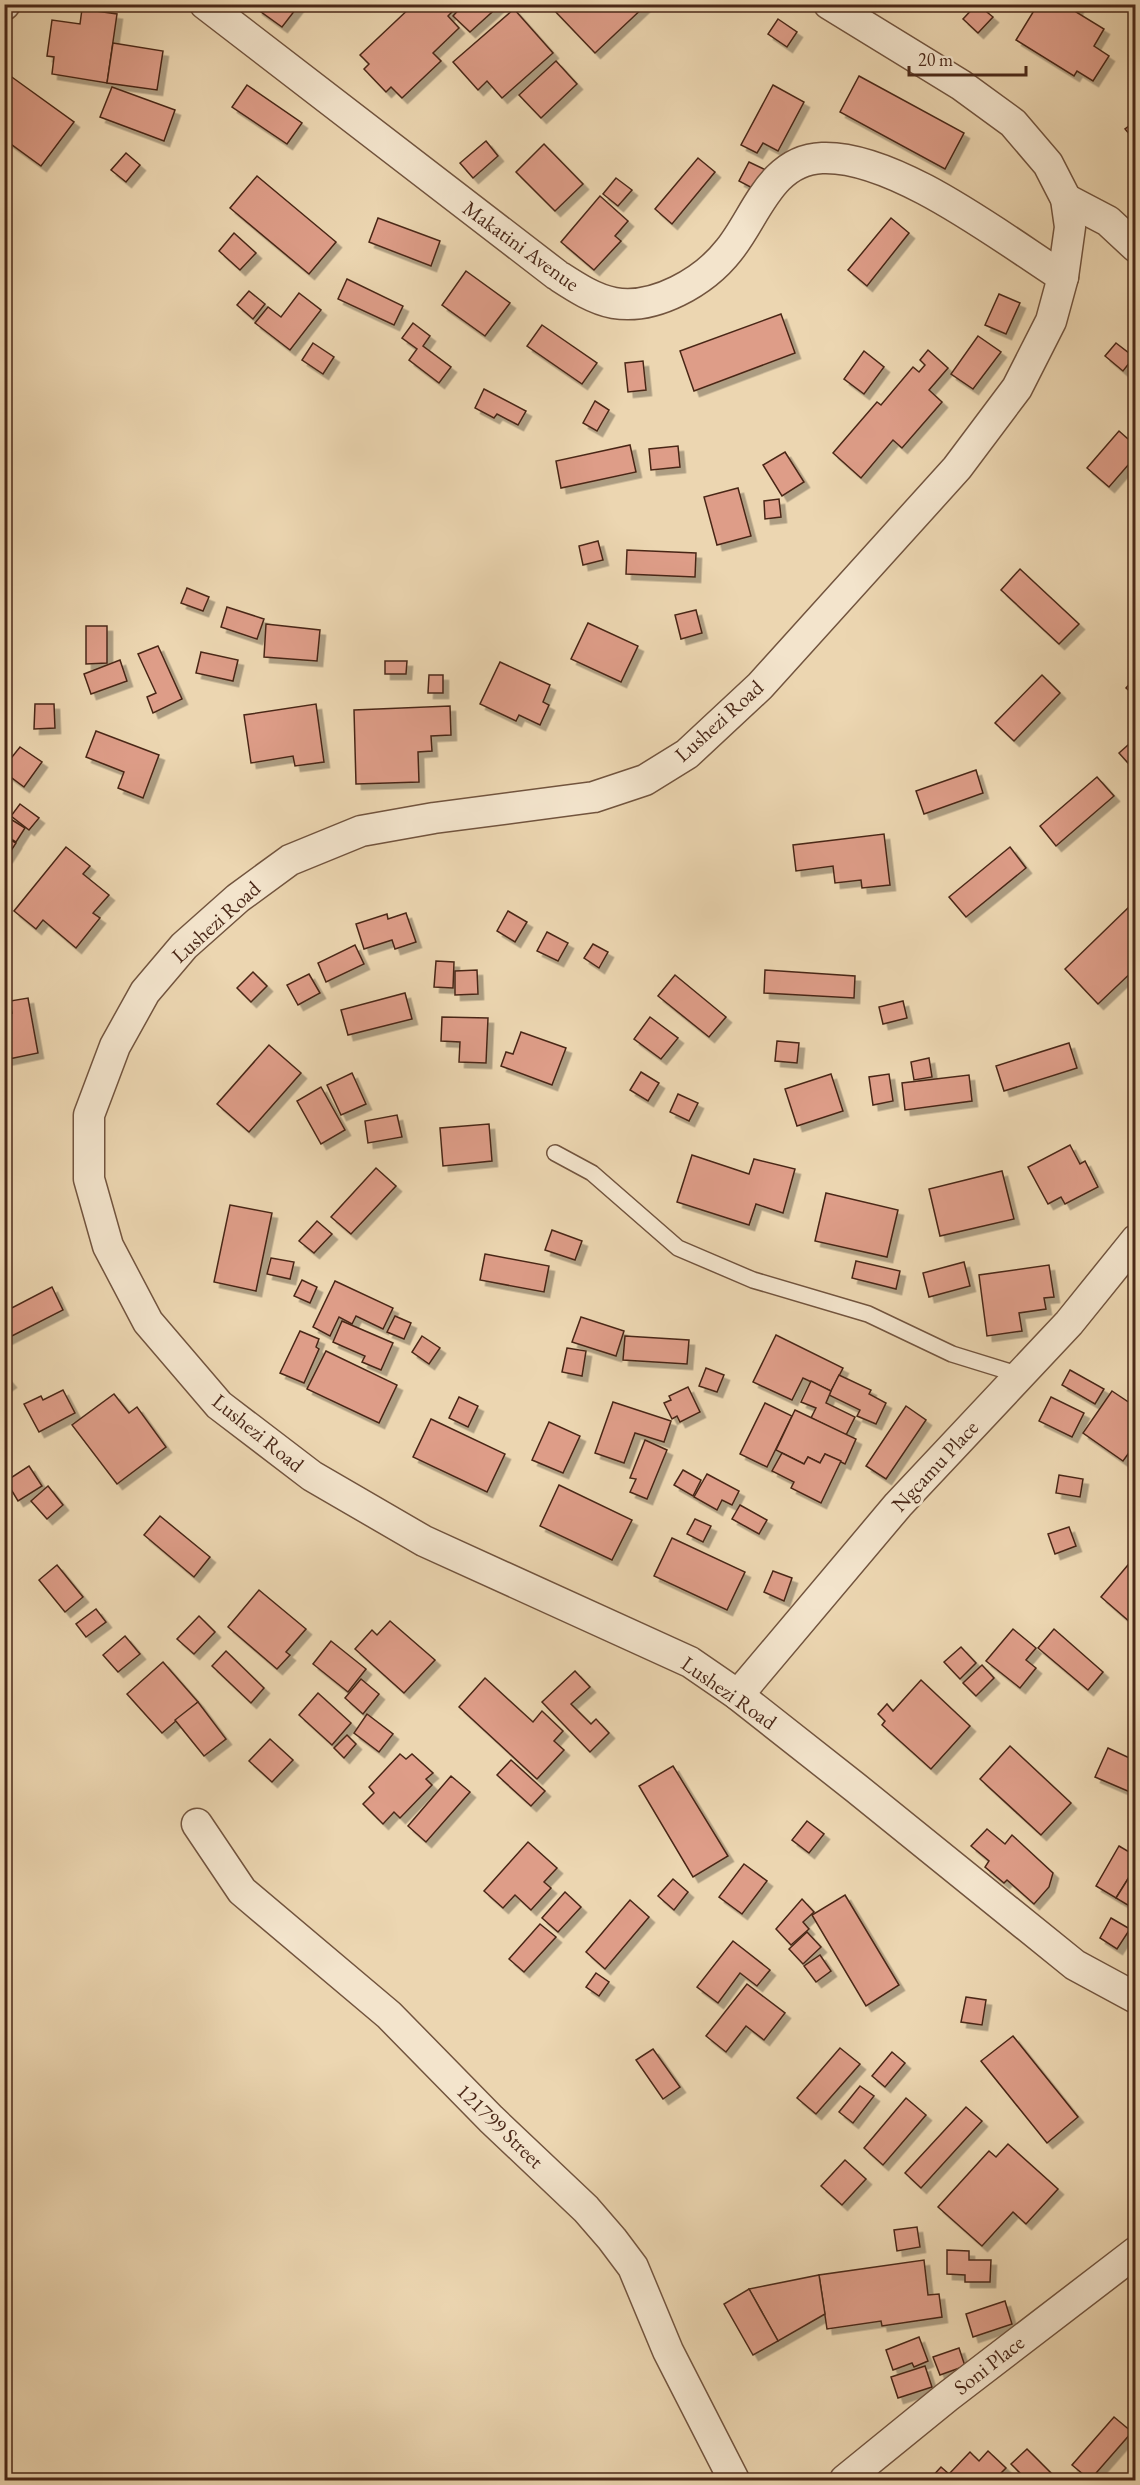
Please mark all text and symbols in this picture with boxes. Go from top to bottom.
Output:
scale bar [909,39,1026,77]
text: 20 m [918,48,953,71]
street label: Makatini Avenue [458,194,585,297]
street label: Lushezi Road [669,673,769,768]
street label: Lushezi Road [166,874,266,969]
street label: Lushezi Road [207,1387,310,1478]
street label: Ngcamu Place [885,1414,984,1517]
street label: Lushezi Road [676,1650,783,1736]
street label: 121799 Street [451,2077,550,2174]
street label: Soni Place [948,2329,1029,2400]

